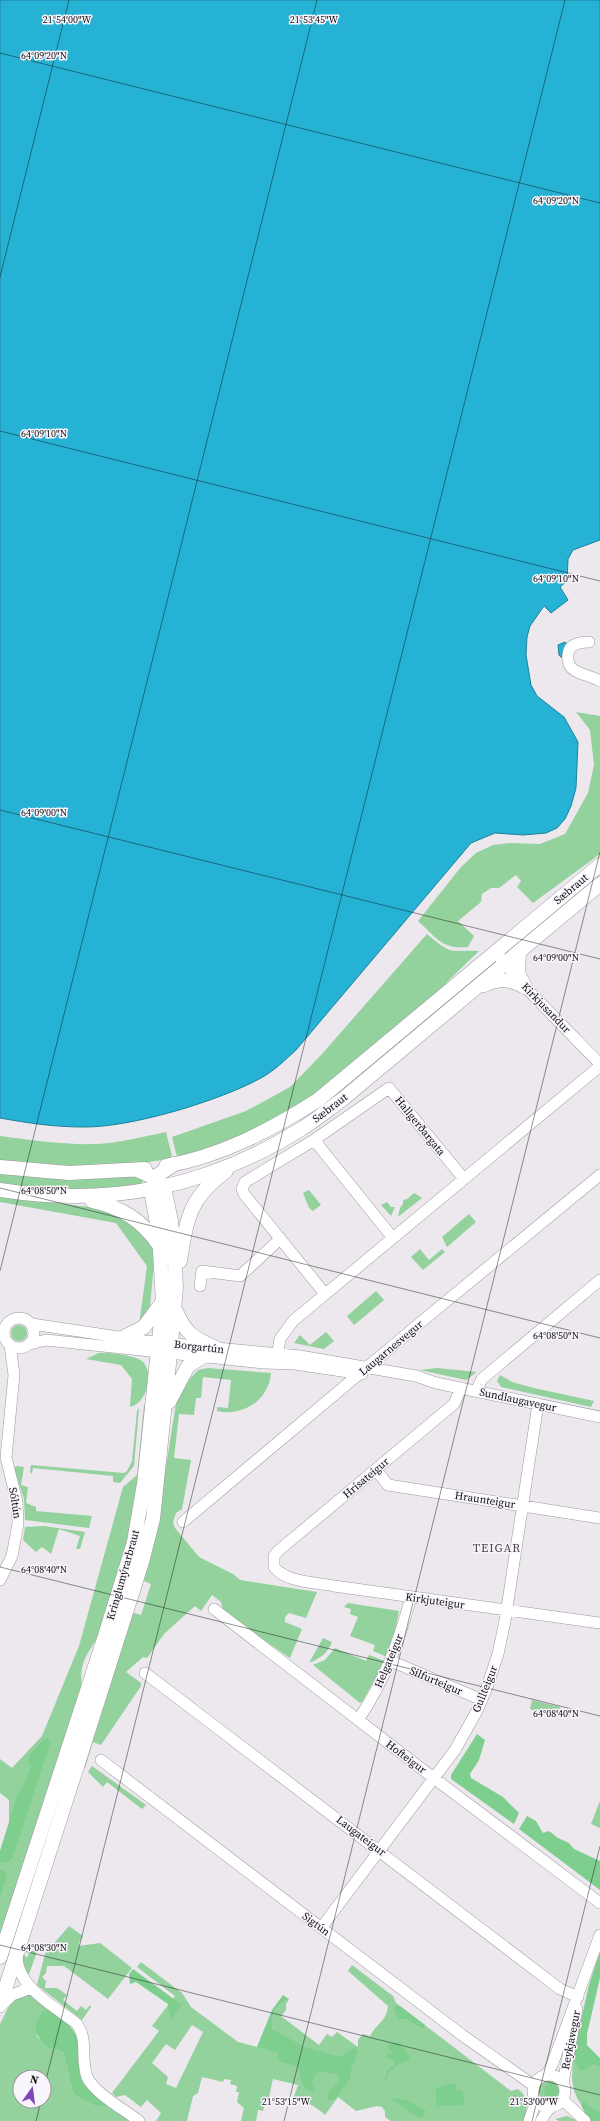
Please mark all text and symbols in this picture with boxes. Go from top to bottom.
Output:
text: 21°54'00"W [43,13,92,26]
text: 21°53'45"W [290,13,339,26]
text: 64°09'20"N [21,49,67,62]
text: 64°09'20"N [533,194,579,207]
text: 64°09'10"N [21,427,67,440]
text: 64°09'10"N [533,572,579,585]
text: 64°09'00"N [21,806,67,819]
street label: Sæbraut [551,870,592,908]
text: 64°09'00"N [533,951,579,964]
street label: Kirkjusandur [518,979,574,1037]
street label: Sæbraut [309,1090,351,1126]
street label: Hallgerðargata [391,1093,449,1159]
text: 64°08'50"N [21,1184,67,1197]
street label: Laugarnesvegur [356,1317,426,1379]
text: 64°08'50"N [533,1329,579,1342]
street label: Borgartún [173,1337,225,1357]
street label: Sundlaugavegur [478,1385,558,1416]
street label: Hrísateigur [340,1454,393,1502]
street label: Sóltún [5,1486,25,1520]
street label: Hraunteigur [454,1488,517,1512]
street label: Kringlumýrarbraut [103,1528,143,1622]
district label: TEIGAR [473,1540,521,1556]
text: 64°08'40"N [21,1563,67,1576]
street label: Kirkjuteigur [404,1589,466,1613]
street label: Helgateigur [371,1631,407,1690]
street label: Silfurteigur [407,1663,465,1699]
street label: Gullteigur [469,1663,501,1715]
text: 64°08'40"N [533,1707,579,1720]
street label: Hofteigur [383,1737,430,1777]
street label: Laugateigur [333,1812,389,1860]
street label: Sigtún [299,1909,333,1940]
text: 64°08'30"N [21,1941,67,1954]
street label: Reykjavegur [558,2009,584,2071]
north arrow [12,2069,52,2109]
text: N [29,2072,40,2088]
text: 21°53'15"W [262,2095,311,2108]
text: 21°53'00"W [510,2095,559,2108]

